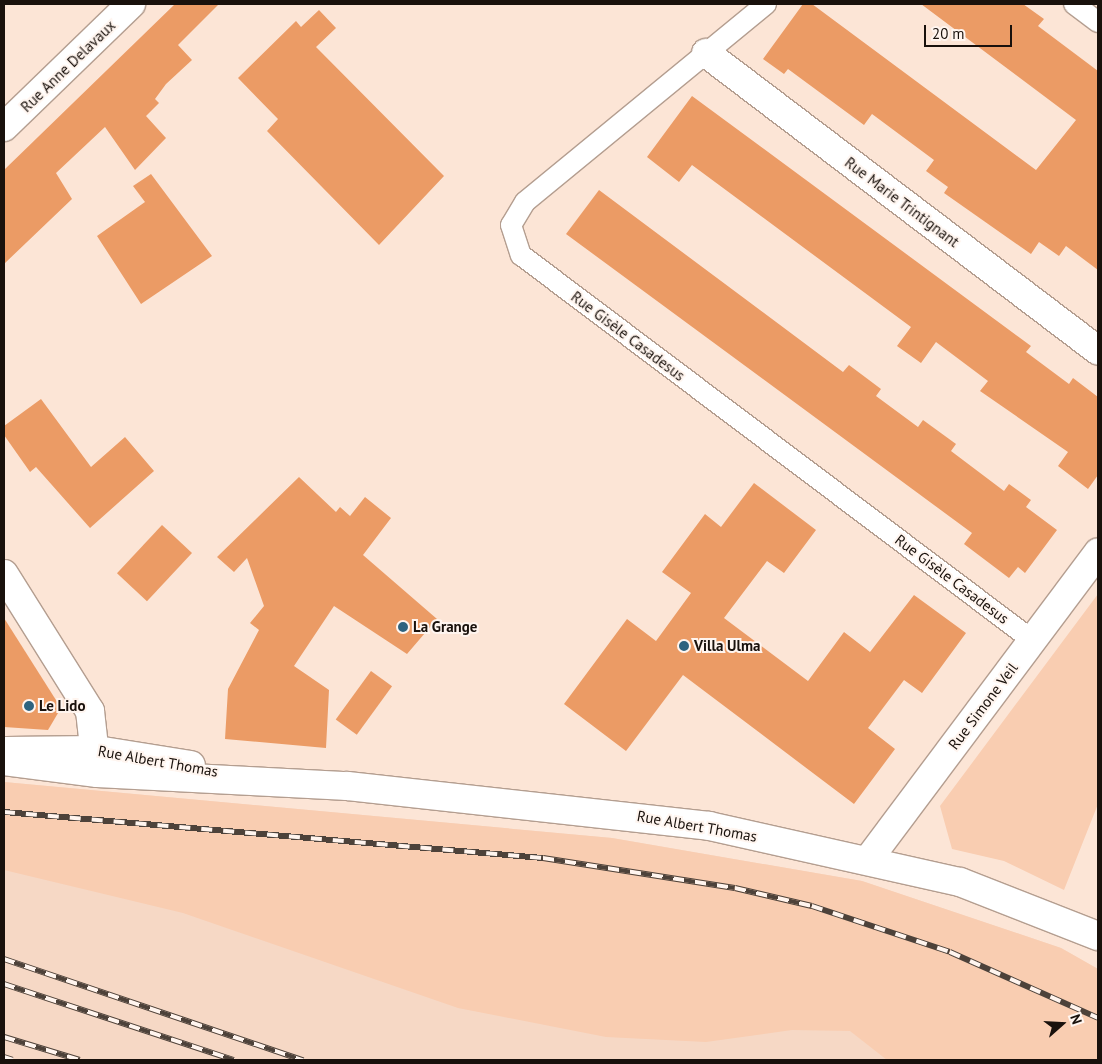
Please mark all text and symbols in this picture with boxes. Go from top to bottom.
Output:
scale bar [927,15,1014,47]
street label: Rue Anne Delavaux [17,16,119,116]
text: 20 m [932,24,965,43]
street label: Rue Marie Trintignant [841,153,963,251]
street label: Rue Gisèle Casadesus [568,287,688,385]
street label: Rue Gisèle Casadesus [892,530,1012,628]
place label: La Grange [413,618,478,636]
marker: La Grange [397,621,409,633]
place label: Villa Ulma [694,637,760,655]
marker: Villa Ulma [678,640,690,652]
street label: Rue Simone Veil [944,659,1022,753]
place label: Le Lido [39,697,85,715]
marker: Le Lido [23,700,35,712]
street label: Rue Albert Thomas [96,742,220,780]
street label: Rue Albert Thomas [635,807,759,845]
north arrow [1037,999,1087,1049]
text: N [1066,1012,1086,1026]

